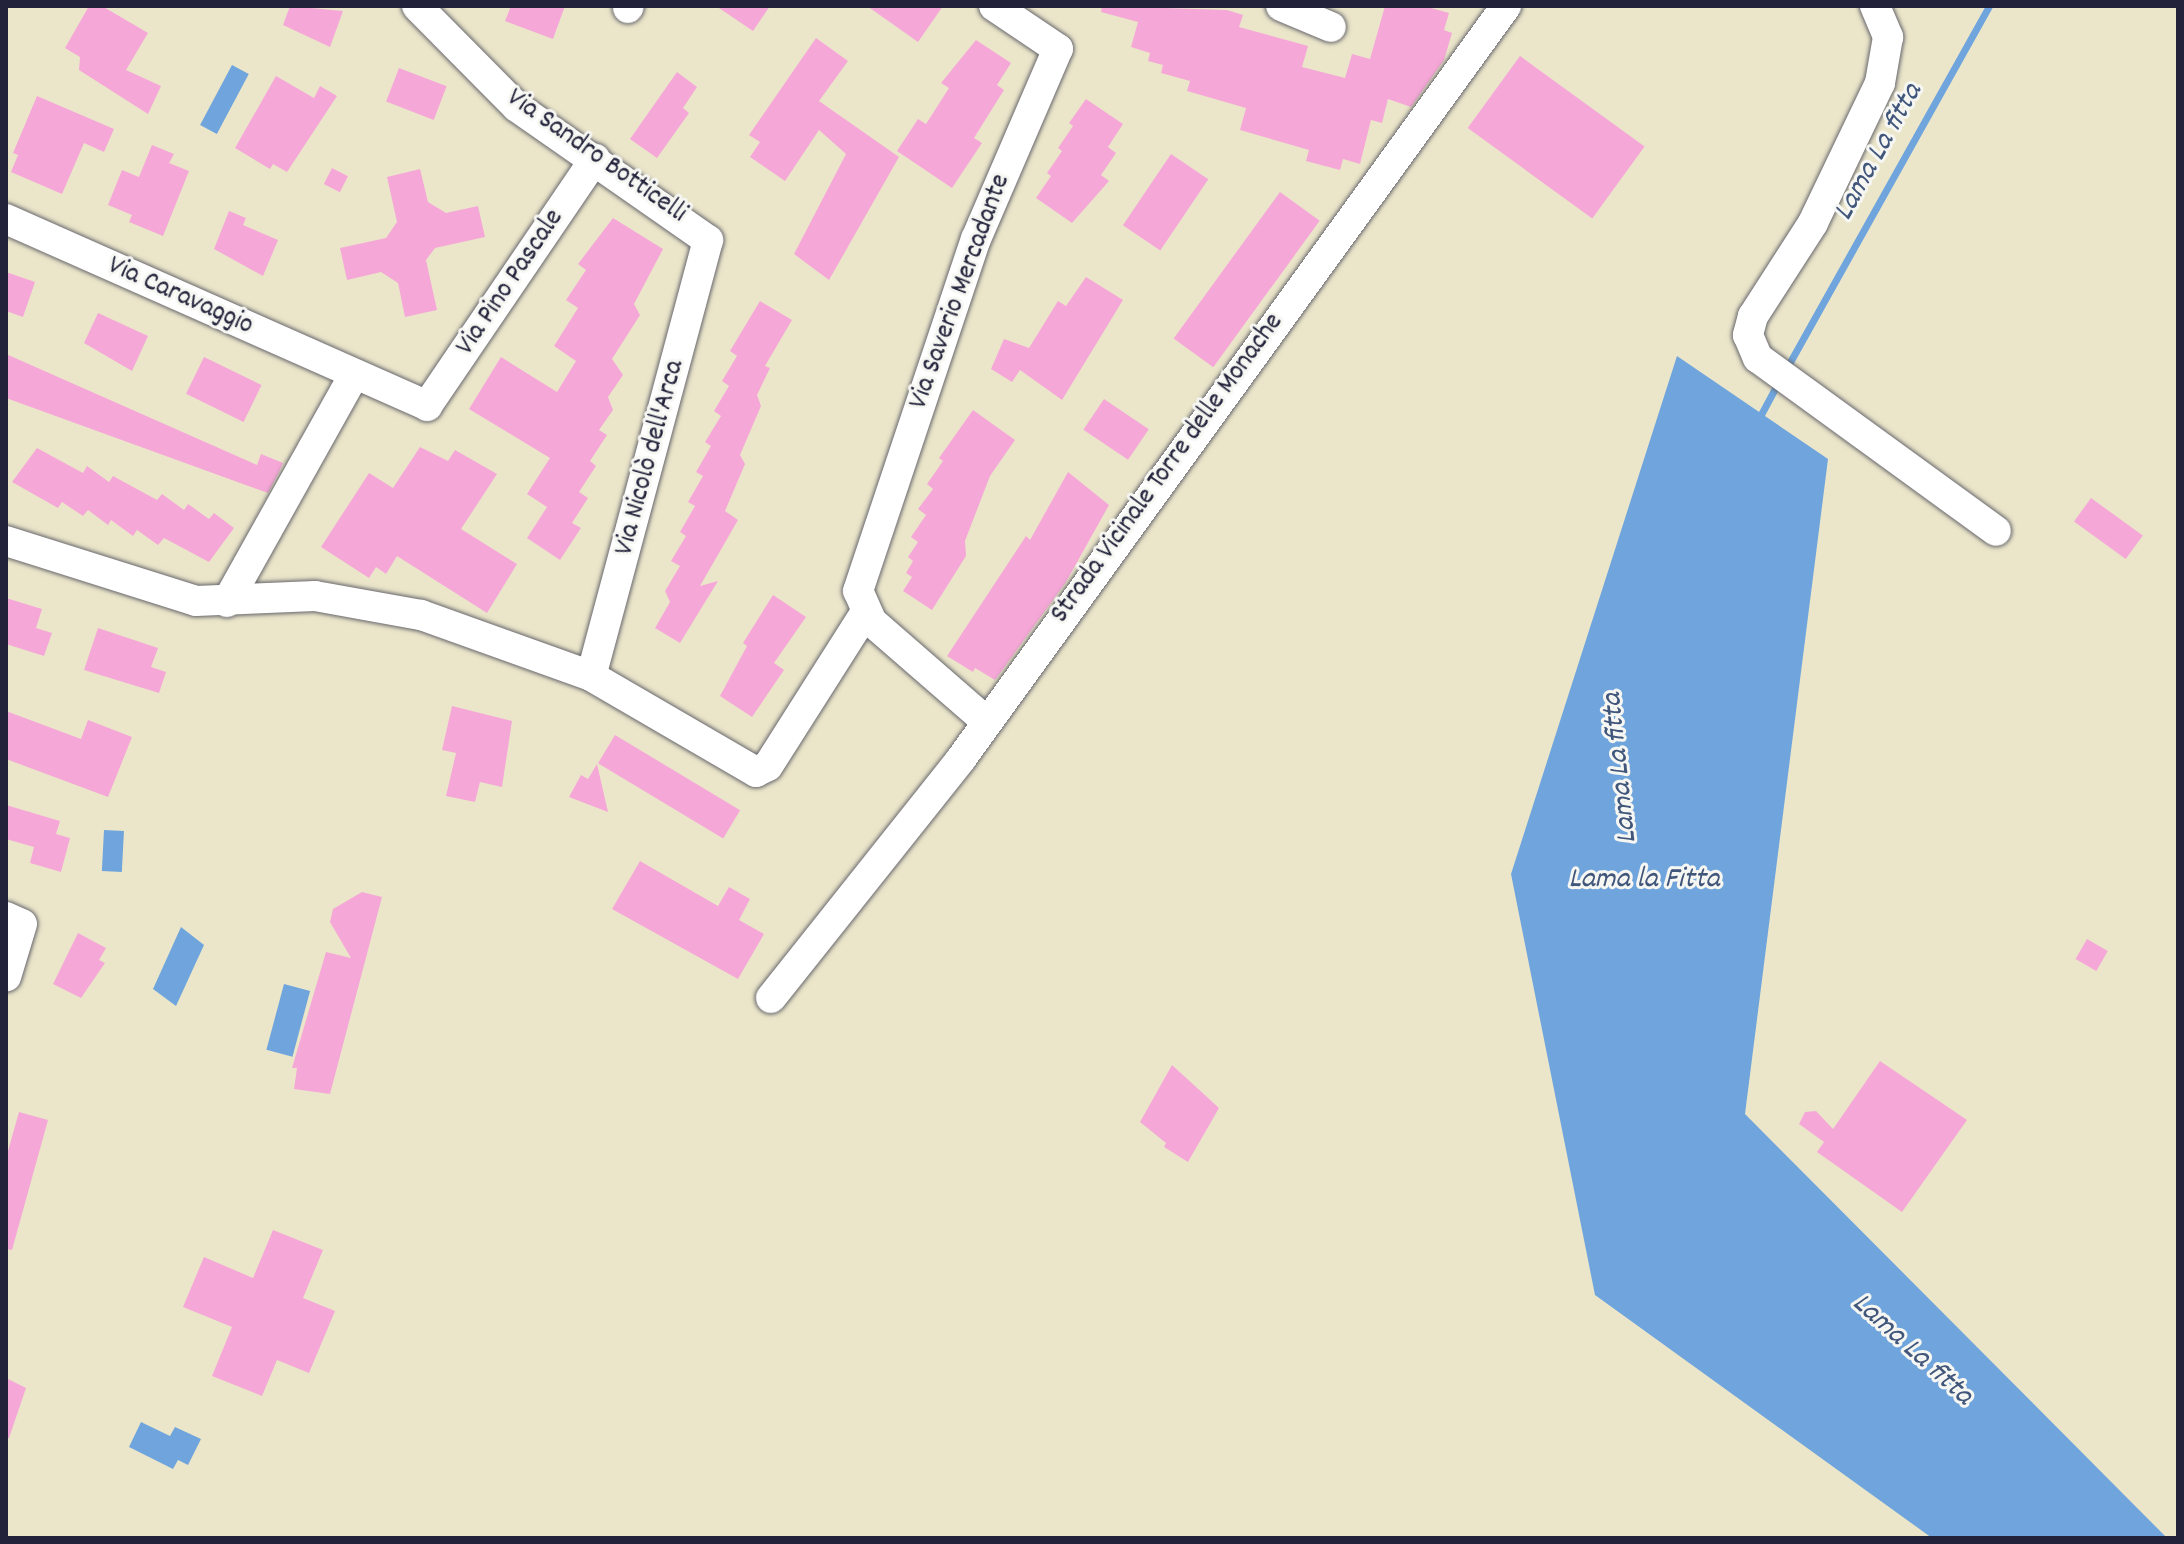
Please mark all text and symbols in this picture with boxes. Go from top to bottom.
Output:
water label: Lama La fitta [1828,78,1932,228]
street label: Via Sandro Botticelli [499,82,693,232]
street label: Via Saverio Mercadante [903,170,1019,414]
street label: Via Pino Pascale [450,204,572,362]
street label: Via Caravaggio [102,250,258,344]
street label: Strada Vicinale Torre delle Monache [1044,308,1292,630]
street label: Via Nicolò dell'Arca [609,357,693,559]
water label: Lama La fitta [1596,691,1648,845]
water label: Lama la Fitta [1568,863,1720,899]
water label: Lama La fitta [1843,1287,1979,1415]

